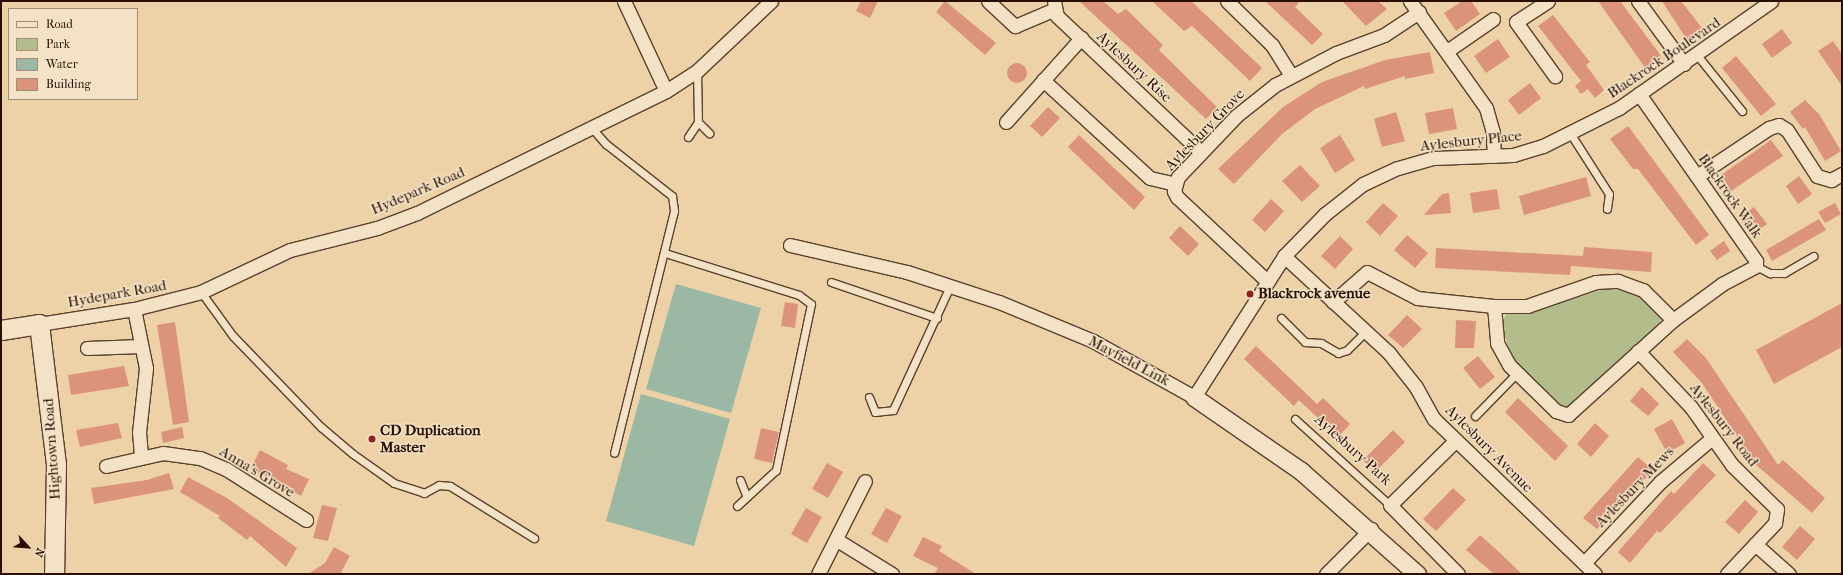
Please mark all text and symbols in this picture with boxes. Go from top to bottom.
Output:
legend [8,8,138,100]
street label: Blackrock Boulevard [1604,14,1724,102]
text: Road [46,17,73,31]
street label: Aylesbury Rise [1093,28,1175,106]
text: Park [46,37,70,51]
text: Water [46,57,78,71]
text: Building [46,77,91,91]
street label: Aylesbury Grove [1161,85,1249,175]
street label: Aylesbury Place [1419,127,1523,155]
street label: Blackrock Walk [1694,150,1766,242]
street label: Hydepark Road [368,163,468,219]
street label: Hydepark Road [66,276,168,312]
place label: Blackrock avenue [1258,285,1370,303]
marker: Blackrock avenue [1245,289,1255,299]
street label: Mayfield Link [1085,332,1173,390]
street label: Aylesbury Road [1686,380,1762,470]
street label: Hightown Road [39,398,65,500]
street label: Aylesbury Avenue [1442,402,1536,496]
street label: Aylesbury Park [1311,411,1395,489]
place label: CD Duplication Master [380,421,481,456]
marker: CD Duplication Master [367,434,377,444]
street label: Anna's Grove [216,442,298,502]
street label: Aylesbury Mews [1592,443,1678,531]
north arrow [8,527,48,567]
text: N [32,546,47,559]

